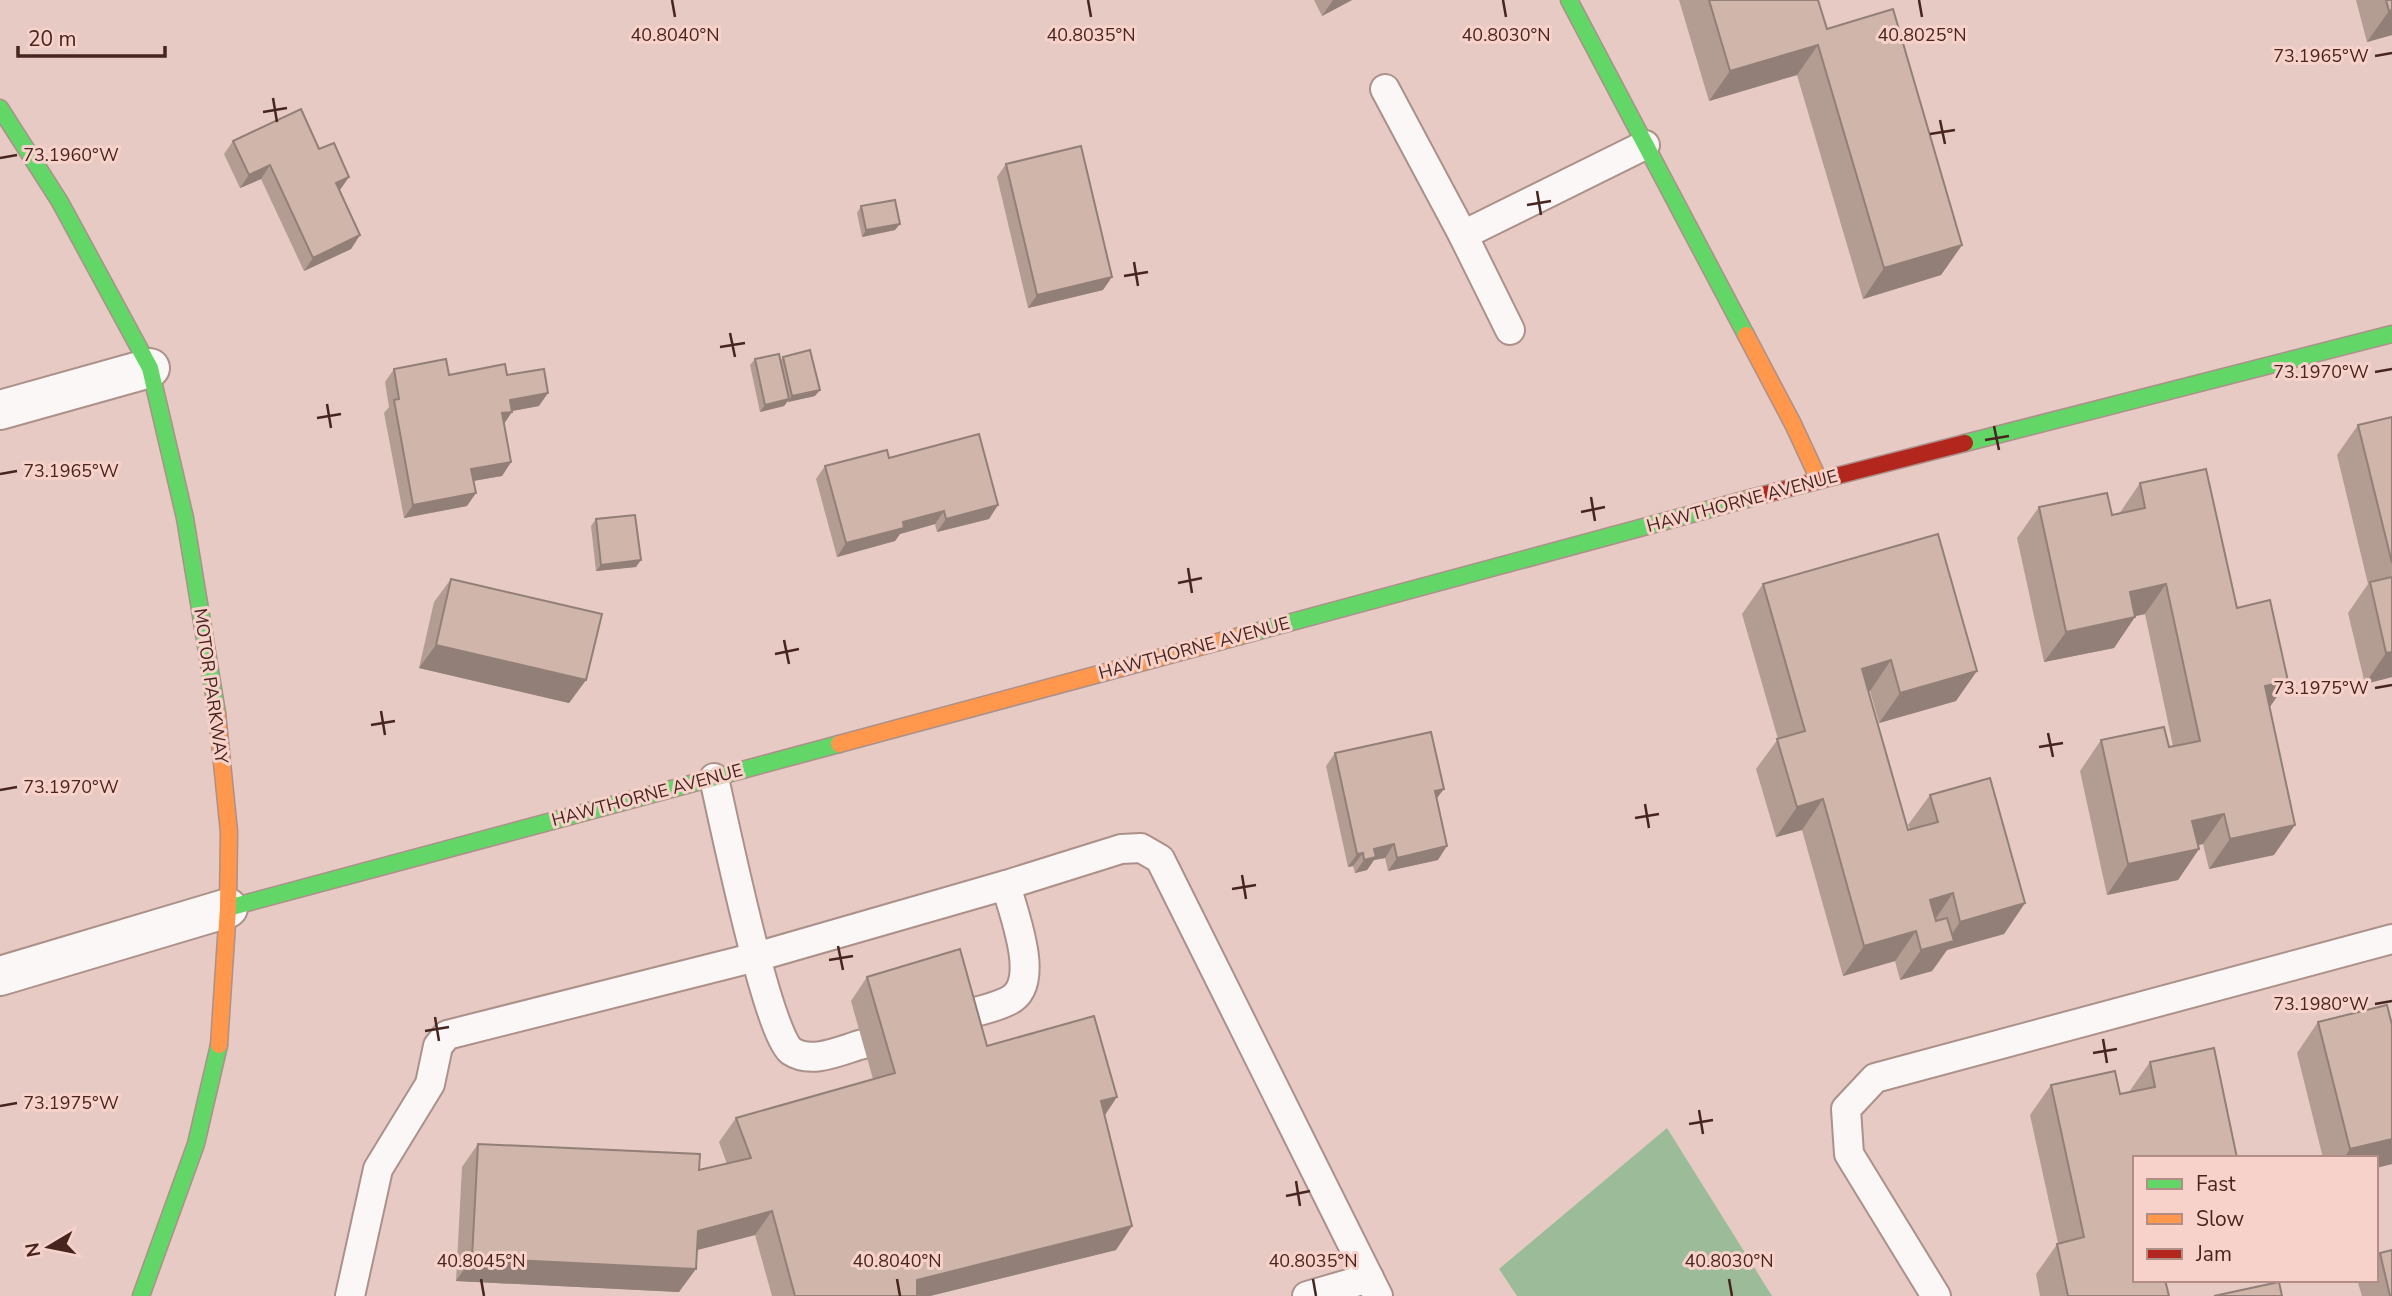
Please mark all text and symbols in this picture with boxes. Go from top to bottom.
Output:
scale bar [18,14,164,58]
text: 40.8040°N [631,23,719,47]
text: 40.8035°N [1047,23,1135,47]
text: 40.8030°N [1462,23,1550,47]
text: 40.8025°N [1878,23,1966,47]
text: 20 m [28,25,77,53]
text: 73.1965°W [2273,44,2369,68]
text: 73.1960°W [23,143,119,167]
text: 73.1970°W [2273,360,2369,384]
text: 73.1965°W [23,459,119,483]
street label: HAWTHORNE AVENUE [1644,464,1840,538]
street label: MOTOR PARKWAY [188,607,234,766]
street label: HAWTHORNE AVENUE [1096,611,1292,685]
text: 73.1975°W [2273,676,2369,700]
street label: HAWTHORNE AVENUE [549,758,745,832]
text: 73.1970°W [23,775,119,799]
text: 73.1980°W [2273,992,2369,1016]
text: 73.1975°W [23,1091,119,1115]
legend [2133,1156,2378,1282]
text: Fast [2196,1170,2236,1198]
text: Slow [2196,1205,2245,1233]
north arrow [14,1212,84,1282]
text: Jam [2195,1240,2232,1268]
text: N [19,1241,47,1259]
text: 40.8045°N [437,1249,525,1273]
text: 40.8040°N [853,1249,941,1273]
text: 40.8035°N [1269,1249,1357,1273]
text: 40.8030°N [1685,1249,1773,1273]

